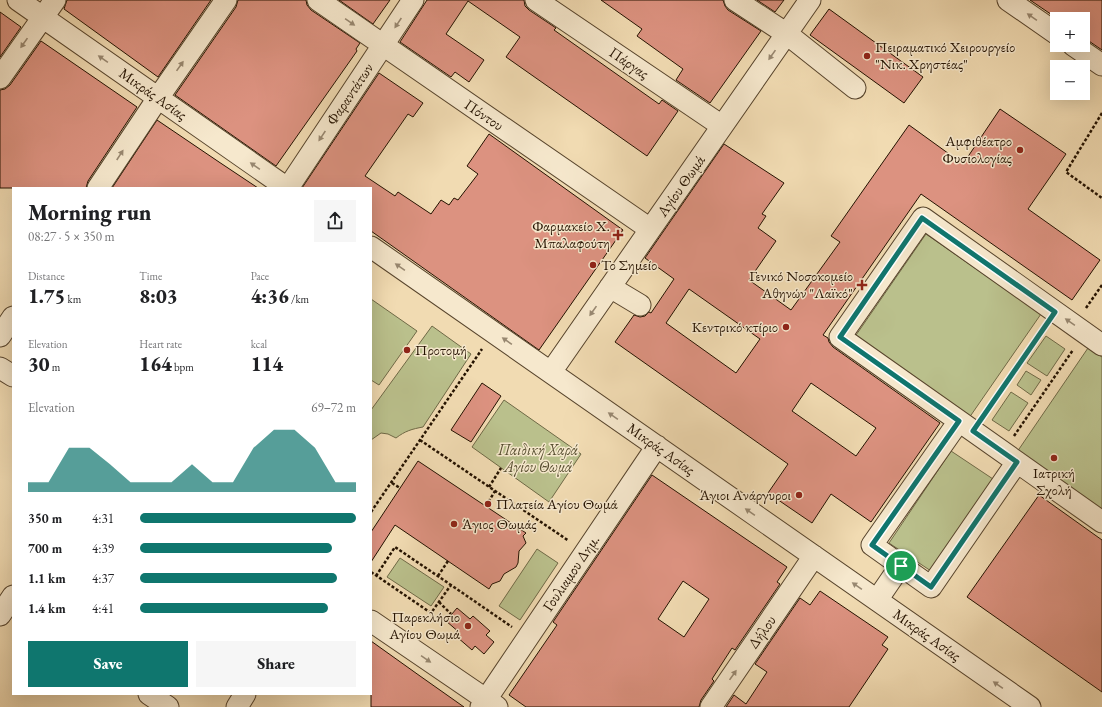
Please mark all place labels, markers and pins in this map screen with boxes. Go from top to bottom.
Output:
place label: Πειραματικό Χειρουργείο "Νικ. Χρηστέας" [875,37,1015,73]
marker: Πειραματικό Χειρουργείο "Νικ. Χρηστέας" [862,51,872,61]
place label: Αμφιθέατρο Φυσιολογίας [943,131,1012,167]
marker: Αμφιθέατρο Φυσιολογίας [1015,145,1025,155]
place label: Φαρμακείο Χ. Μπαλαφούτη [532,216,610,252]
marker: Φαρμακείο Χ. Μπαλαφούτη [613,230,623,240]
place label: Το Σημείο [601,255,657,274]
marker: Το Σημείο [588,260,598,270]
place label: Γενικό Νοσοκομείο Αθηνών "Λαϊκό" [749,266,853,302]
marker: Γενικό Νοσοκομείο Αθηνών "Λαϊκό" [856,279,868,291]
place label: Κεντρικό κτίριο [692,317,778,336]
marker: Κεντρικό κτίριο [781,322,791,332]
place label: Προτομή [415,340,467,359]
marker: Προτομή [402,345,412,355]
marker: Ιατρική Σχολή [1049,453,1059,463]
place label: Ιατρική Σχολή [1033,463,1075,499]
place label: Άγιοι Ανάργυροι [698,485,791,504]
marker: Άγιοι Ανάργυροι [794,490,804,500]
place label: Πλατεία Αγίου Θωμά [496,494,618,513]
marker: Πλατεία Αγίου Θωμά [483,499,493,509]
place label: Άγιος Θωμάς [461,514,537,533]
marker: Άγιος Θωμάς [449,519,459,529]
pin [884,549,918,583]
place label: Παρεκλήσιο Αγίου Θωμά [388,607,460,643]
marker: Παρεκλήσιο Αγίου Θωμά [463,621,473,631]

